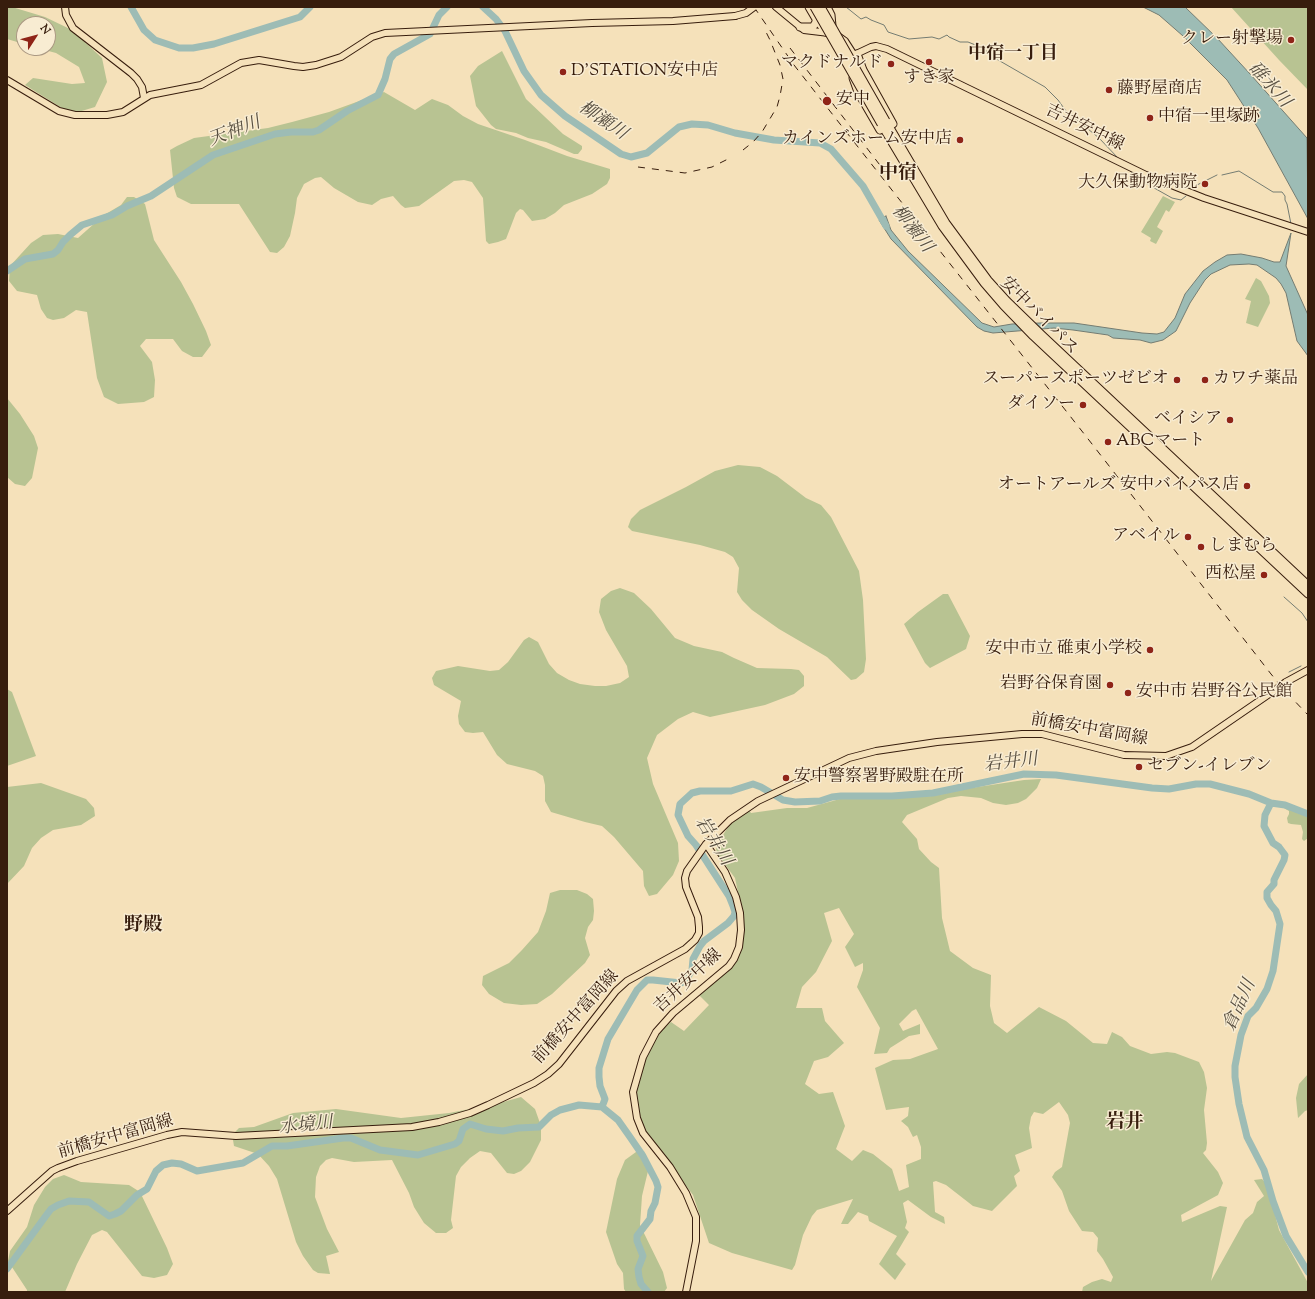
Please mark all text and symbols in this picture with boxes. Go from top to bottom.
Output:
north arrow [16,16,56,56]
text: N [36,21,54,38]
place label: クレー射撃場 [1181,30,1283,50]
marker: クレー射撃場 [1286,35,1296,45]
district label: 中宿一丁目 [968,44,1058,66]
place label: マクドナルド [781,54,883,74]
marker: すき家 [924,57,934,67]
marker: マクドナルド [886,59,896,69]
water label: 碓氷川 [1242,59,1294,113]
place label: D'STATION安中店 [571,62,718,82]
marker: D'STATION安中店 [558,67,568,77]
place label: すき家 [904,69,954,89]
place label: 藤野屋商店 [1117,80,1202,100]
marker: 藤野屋商店 [1104,85,1114,95]
place label: 安中 [836,91,870,111]
marker: 安中 [821,95,833,107]
water label: 柳瀬川 [574,98,630,146]
street label: 吉井安中線 [1041,101,1127,157]
place label: 中宿一里塚跡 [1158,108,1260,128]
water label: 天神川 [206,113,264,153]
marker: 中宿一里塚跡 [1145,113,1155,123]
place label: カインズホーム安中店 [782,130,952,150]
marker: カインズホーム安中店 [955,135,965,145]
district label: 中宿 [879,164,917,186]
place label: 大久保動物病院 [1078,174,1197,194]
marker: 大久保動物病院 [1200,179,1210,189]
water label: 柳瀬川 [886,202,936,258]
street label: 安中バイパス [995,274,1081,360]
place label: スーパースポーツゼビオ [983,370,1169,390]
place label: カワチ薬品 [1213,370,1298,390]
marker: スーパースポーツゼビオ [1172,375,1182,385]
marker: カワチ薬品 [1200,375,1210,385]
place label: ダイソー [1007,395,1075,415]
marker: ダイソー [1078,400,1088,410]
place label: ベイシア [1154,410,1222,430]
marker: ベイシア [1225,415,1235,425]
place label: ABCマート [1116,432,1205,452]
marker: ABCマート [1103,437,1113,447]
place label: オートアールズ 安中バイパス店 [998,476,1239,496]
marker: オートアールズ 安中バイパス店 [1242,481,1252,491]
place label: アベイル [1112,527,1180,547]
marker: アベイル [1183,532,1193,542]
place label: しまむら [1209,537,1277,557]
marker: しまむら [1196,542,1206,552]
place label: 西松屋 [1205,565,1256,585]
marker: 西松屋 [1259,570,1269,580]
place label: 安中市立 碓東小学校 [985,640,1142,660]
marker: 安中市立 碓東小学校 [1145,645,1155,655]
place label: 岩野谷保育園 [1000,675,1102,695]
marker: 岩野谷保育園 [1105,680,1115,690]
place label: 安中市 岩野谷公民館 [1136,683,1293,703]
marker: 安中市 岩野谷公民館 [1123,688,1133,698]
street label: 前橋安中富岡線 [1029,711,1149,751]
water label: 岩井川 [983,750,1039,778]
place label: セブン-イレブン [1147,757,1272,777]
marker: セブン-イレブン [1134,762,1144,772]
place label: 安中警察署野殿駐在所 [794,768,964,788]
marker: 安中警察署野殿駐在所 [781,773,791,783]
water label: 岩井川 [689,813,735,871]
district label: 野殿 [124,916,162,938]
street label: 吉井安中線 [651,946,727,1018]
street label: 前橋安中富岡線 [530,967,624,1069]
water label: 倉品川 [1220,977,1262,1035]
street label: 前橋安中富岡線 [56,1112,176,1164]
water label: 水境川 [278,1113,334,1141]
district label: 岩井 [1106,1113,1144,1135]

